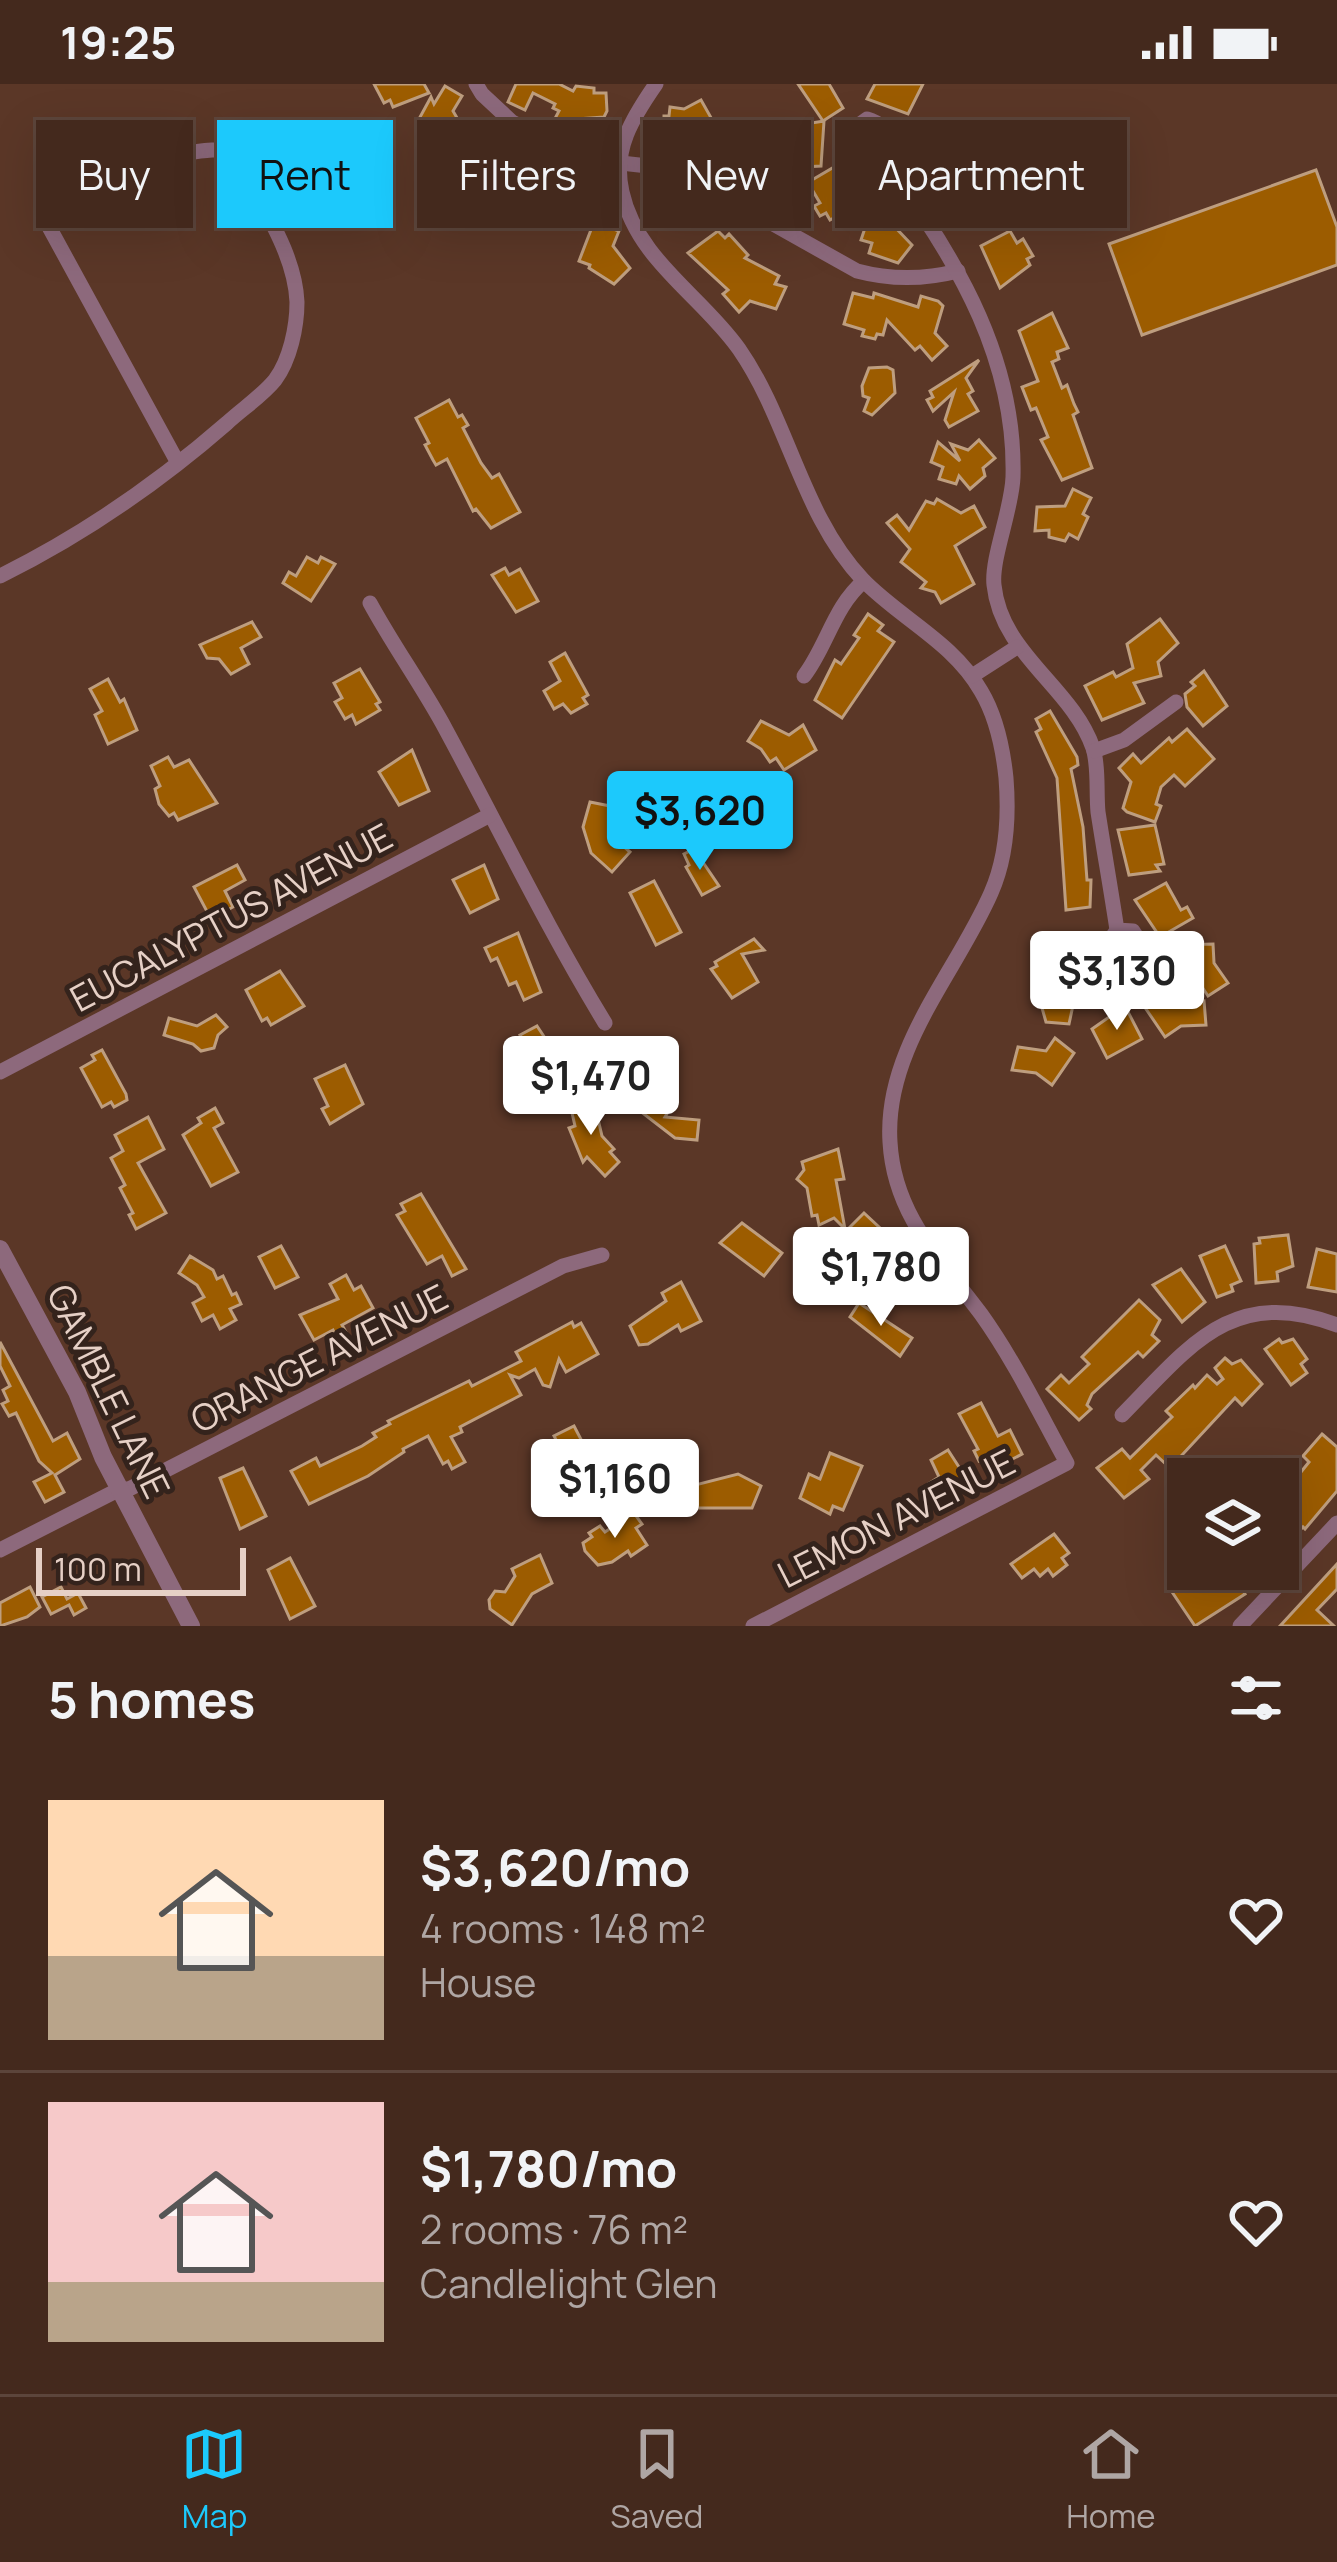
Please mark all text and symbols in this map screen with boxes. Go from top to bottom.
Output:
text: 19:25 [60,11,176,73]
chip: Buy [36,120,193,228]
chip: Rent [217,120,393,228]
chip: Filters [417,120,619,228]
chip: New [643,120,811,228]
chip: Apartment [835,120,1127,228]
pin: $3,620 [602,771,798,873]
text: $3,620 [634,783,766,837]
street label: EUCALYPTUS AVENUE [61,811,401,1023]
pin: $3,130 [1019,931,1215,1033]
text: $3,130 [1057,943,1177,997]
pin: $1,470 [493,1036,689,1138]
text: $1,470 [530,1048,652,1102]
pin: $1,780 [783,1227,979,1329]
text: $1,780 [820,1239,942,1293]
street label: ORANGE AVENUE [182,1272,456,1444]
street label: GAMBLE LANE [36,1276,182,1506]
street label: LEMON AVENUE [769,1437,1023,1599]
pin: $1,160 [517,1439,713,1541]
text: $1,160 [558,1451,672,1505]
map controls [1167,1458,1299,1590]
button: layers [1167,1458,1299,1590]
scale bar [36,1542,246,1595]
text: 100 m [54,1546,142,1591]
text: 5 homes [48,1664,255,1733]
icon: filters [1223,1665,1289,1731]
text: $3,620/mo [420,1832,690,1901]
icon: home [144,1848,288,1992]
icon: heart [1223,1887,1289,1953]
text: 4 rooms · 148 m² [420,1901,706,1955]
text: House [420,1955,536,2009]
text: $1,780/mo [420,2133,677,2202]
icon: home [144,2150,288,2294]
icon: heart [1223,2189,1289,2255]
text: 2 rooms · 76 m² [420,2202,688,2256]
text: Candlelight Glen [420,2256,717,2310]
tab: Map [181,2421,247,2538]
tab: Saved [610,2421,703,2538]
tab: Home [1066,2421,1156,2538]

